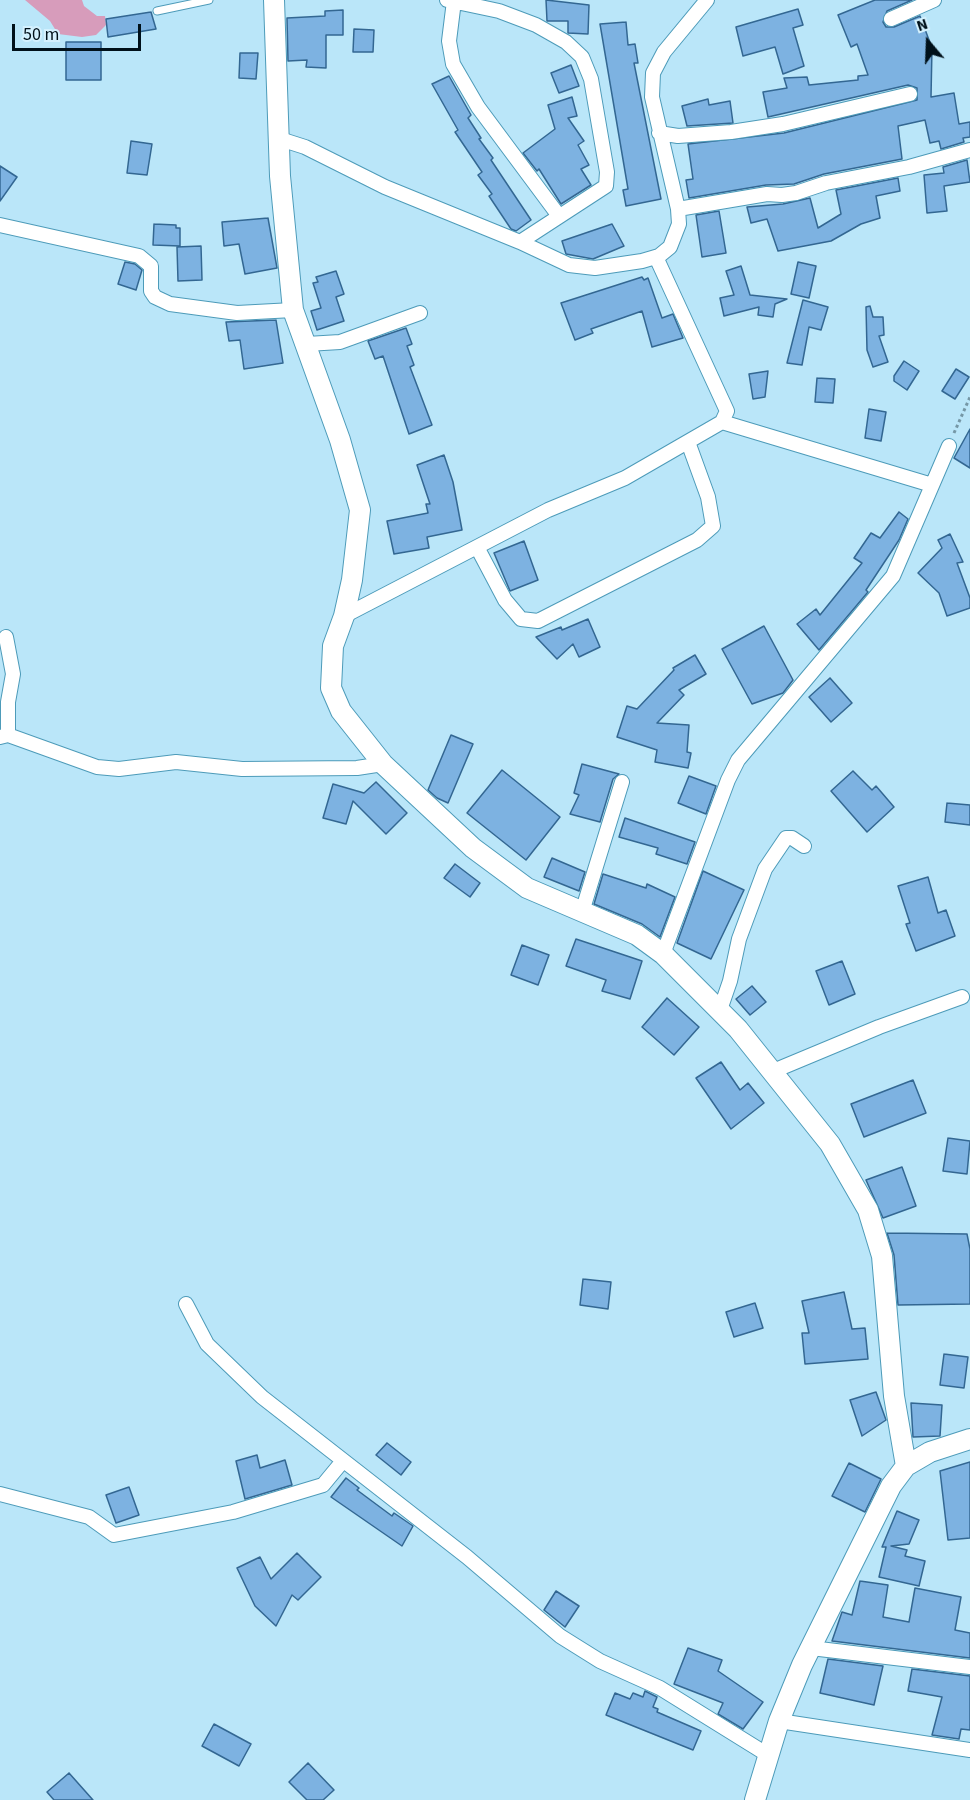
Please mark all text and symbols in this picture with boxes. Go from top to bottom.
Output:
scale bar [15,12,144,50]
north arrow [898,12,958,72]
text: N [914,13,931,37]
text: 50 m [23,22,59,47]

